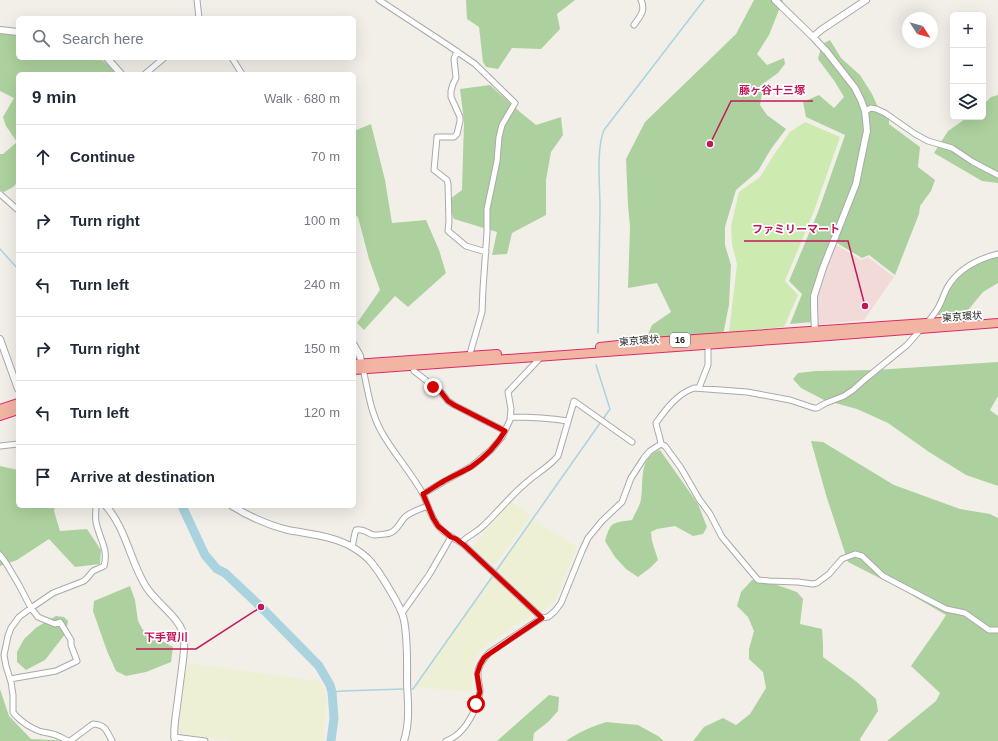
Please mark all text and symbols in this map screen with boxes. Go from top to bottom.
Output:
north arrow [902,12,938,48]
map controls [950,12,986,120]
button: + [950,12,986,48]
search box [16,16,356,60]
icon: search [30,27,52,49]
text: Search here [62,30,144,47]
button: − [950,48,986,84]
callout: 藤ヶ谷十三塚 [731,78,813,101]
text: 藤ヶ谷十三塚 [739,84,806,96]
button: layers [950,84,986,120]
text: 9 min [32,88,76,107]
text: Walk · 680 m [264,91,340,106]
icon: ahead [32,146,54,168]
text: Continue [70,148,135,165]
text: 70 m [311,149,340,164]
icon: right [32,210,54,232]
text: Turn right [70,212,140,229]
text: 100 m [304,213,340,228]
callout: ファミリーマート [744,218,848,241]
text: ファミリーマート [752,223,840,235]
icon: left [32,274,54,296]
text: Turn left [70,276,129,293]
text: 240 m [304,277,340,292]
street label: 東京環状 [942,310,982,323]
road number: 16 [670,333,690,347]
street label: 東京環状 [619,334,659,347]
icon: right [32,338,54,360]
text: Turn right [70,340,140,357]
text: 150 m [304,341,340,356]
route end [424,378,442,396]
icon: left [32,402,54,424]
text: Turn left [70,404,129,421]
text: 120 m [304,405,340,420]
icon: arrive [32,466,54,488]
text: Arrive at destination [70,468,215,485]
callout: 下手賀川 [136,626,196,649]
text: 下手賀川 [144,631,188,643]
route start [467,695,485,713]

